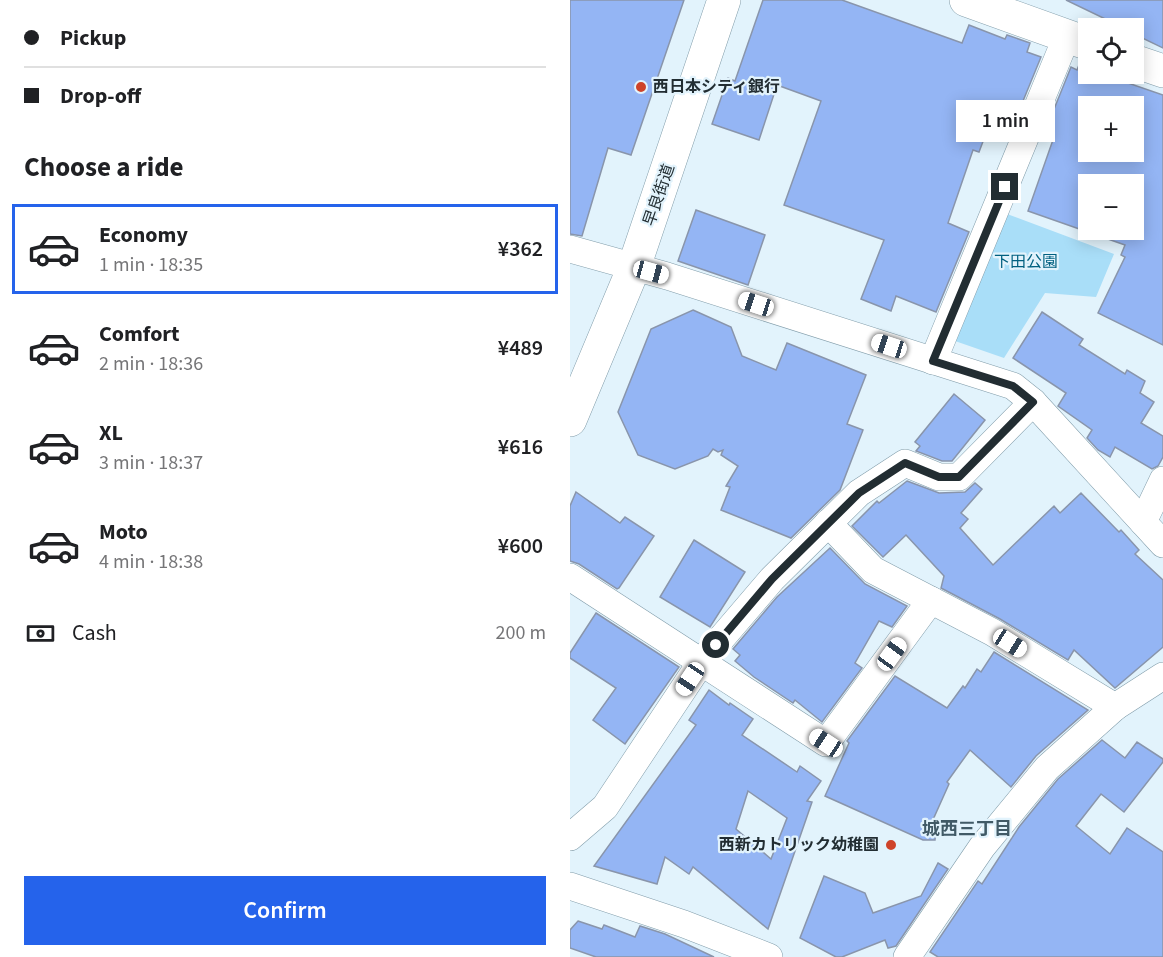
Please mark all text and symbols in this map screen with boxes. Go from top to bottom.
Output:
map controls [1078,18,1144,240]
button: locate [1078,18,1144,84]
text: Pickup [60,22,126,54]
place label: 西日本シティ銀行 [653,76,780,98]
text: Drop-off [60,80,141,112]
marker: 西日本シティ銀行 [634,80,648,94]
button: + [1078,96,1144,162]
callout: 1 min [956,100,1054,142]
text: 1 min [982,107,1029,135]
text: Choose a ride [24,148,184,187]
street label: 早良街道 [638,161,680,229]
route end [991,173,1018,200]
button: − [1078,174,1144,240]
text: Economy [99,219,188,251]
icon: car [27,222,81,276]
text: ¥362 [498,233,543,265]
text: 1 min · 18:35 [99,251,203,279]
park label: 下田公園 [994,251,1058,273]
car [631,259,671,285]
car [736,290,776,318]
text: Comfort [99,318,180,350]
icon: car [27,321,81,375]
text: ¥489 [498,332,543,364]
car [869,332,909,360]
text: 2 min · 18:36 [99,350,203,378]
text: XL [99,417,123,449]
icon: car [27,420,81,474]
text: ¥616 [498,431,543,463]
text: 3 min · 18:37 [99,449,203,477]
text: Moto [99,516,148,548]
icon: car [27,519,81,573]
text: ¥600 [498,530,543,562]
text: 4 min · 18:38 [99,548,203,576]
icon: cash [24,617,57,650]
text: Cash [72,617,117,649]
text: 200 m [496,619,546,647]
car [990,626,1030,660]
route start [702,631,729,658]
car [874,634,910,674]
car [672,659,708,699]
car [806,726,846,760]
district label: 城西三丁目 [922,817,1012,842]
place label: 西新カトリック幼稚園 [719,834,879,856]
marker: 西新カトリック幼稚園 [884,838,898,852]
button: Confirm [24,876,546,945]

